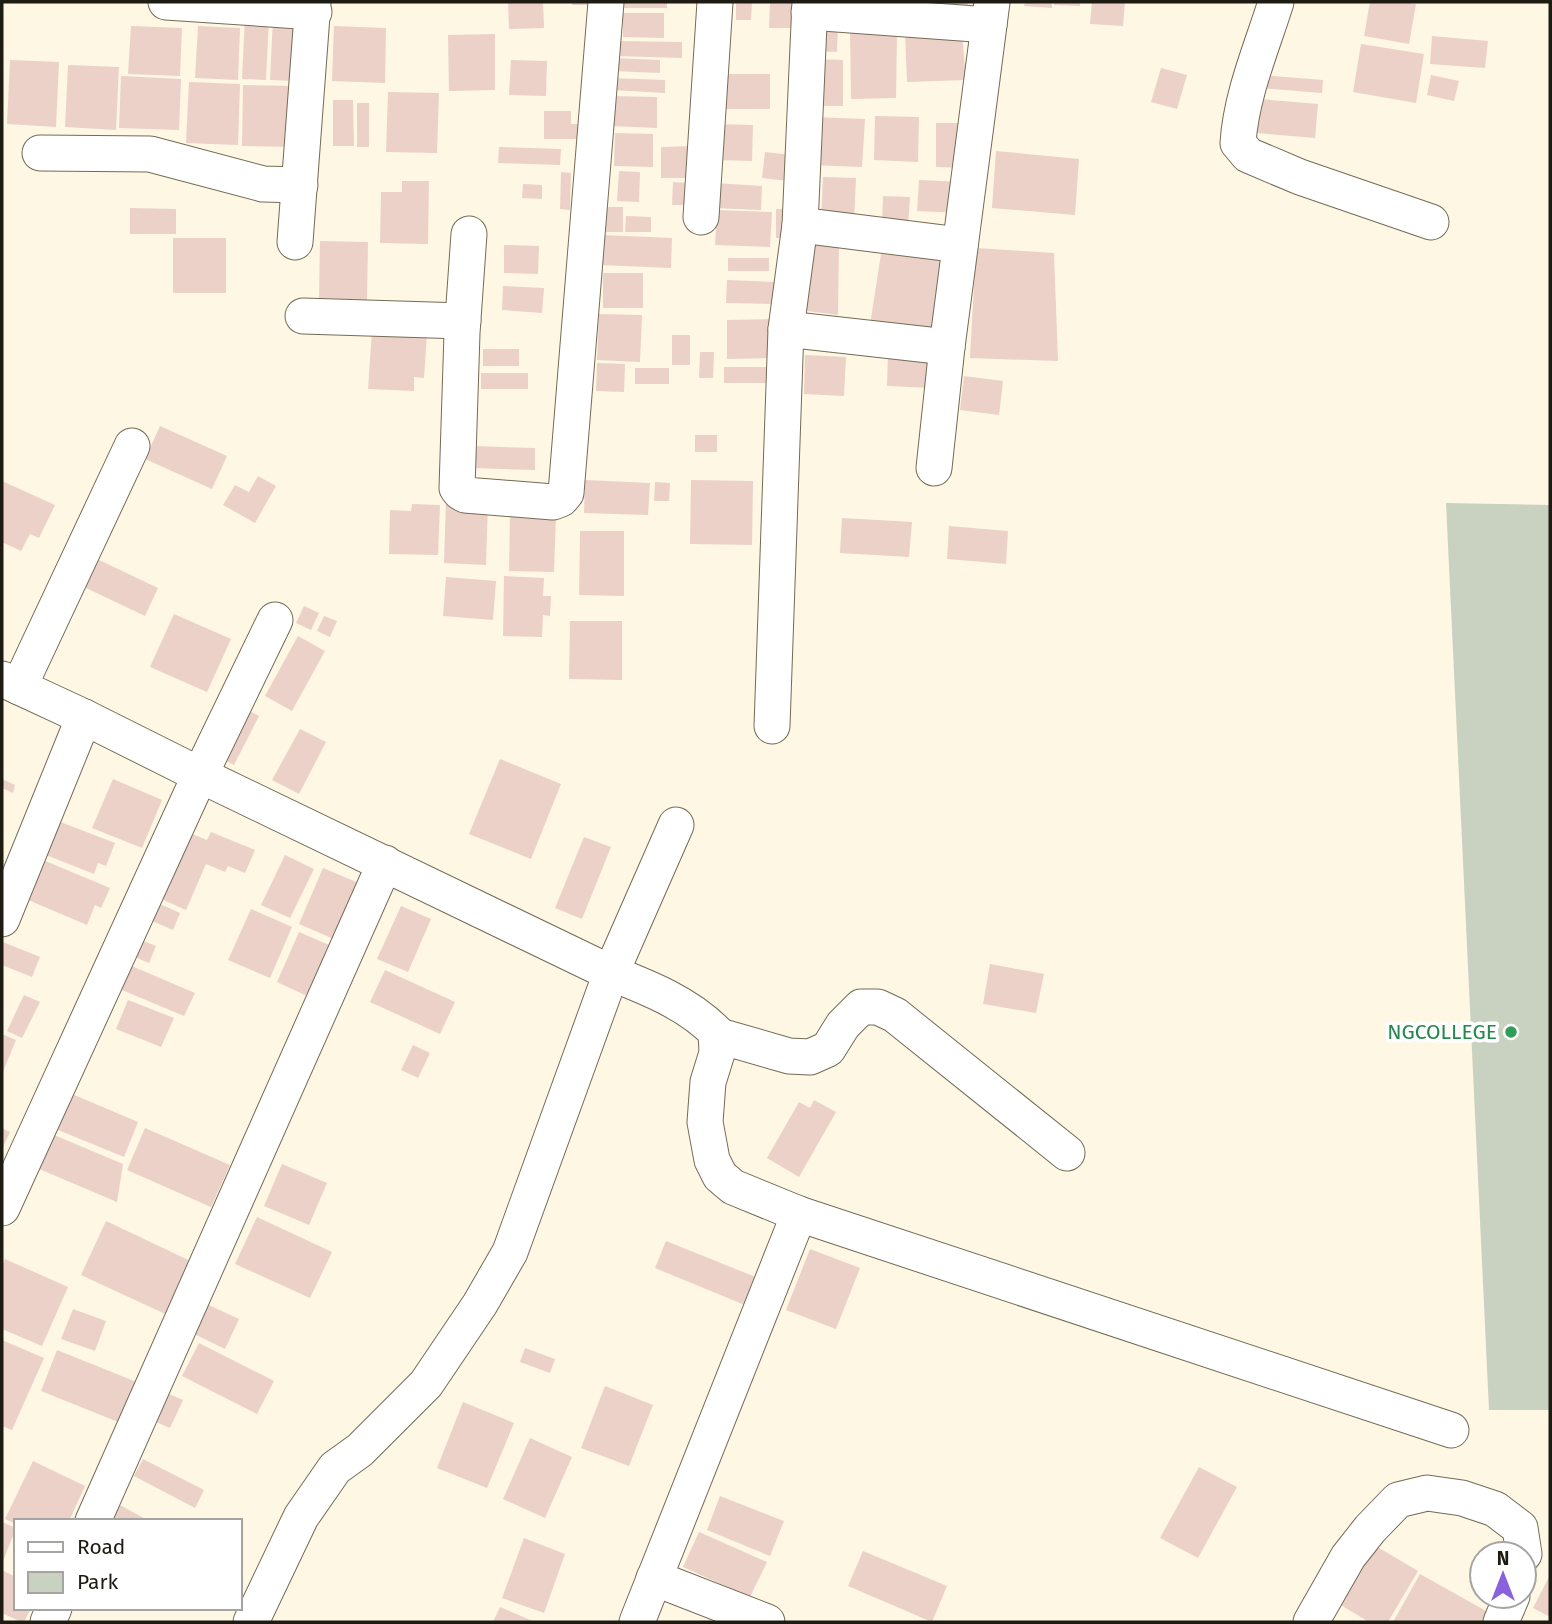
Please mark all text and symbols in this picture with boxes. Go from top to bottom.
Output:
place label: NGCOLLEGE [1387,1019,1497,1045]
marker: NGCOLLEGE [1503,1024,1519,1040]
legend [14,1519,242,1610]
text: Road [77,1534,125,1560]
north arrow [1468,1540,1538,1610]
text: N [1497,1547,1509,1570]
text: Park [77,1569,119,1595]

